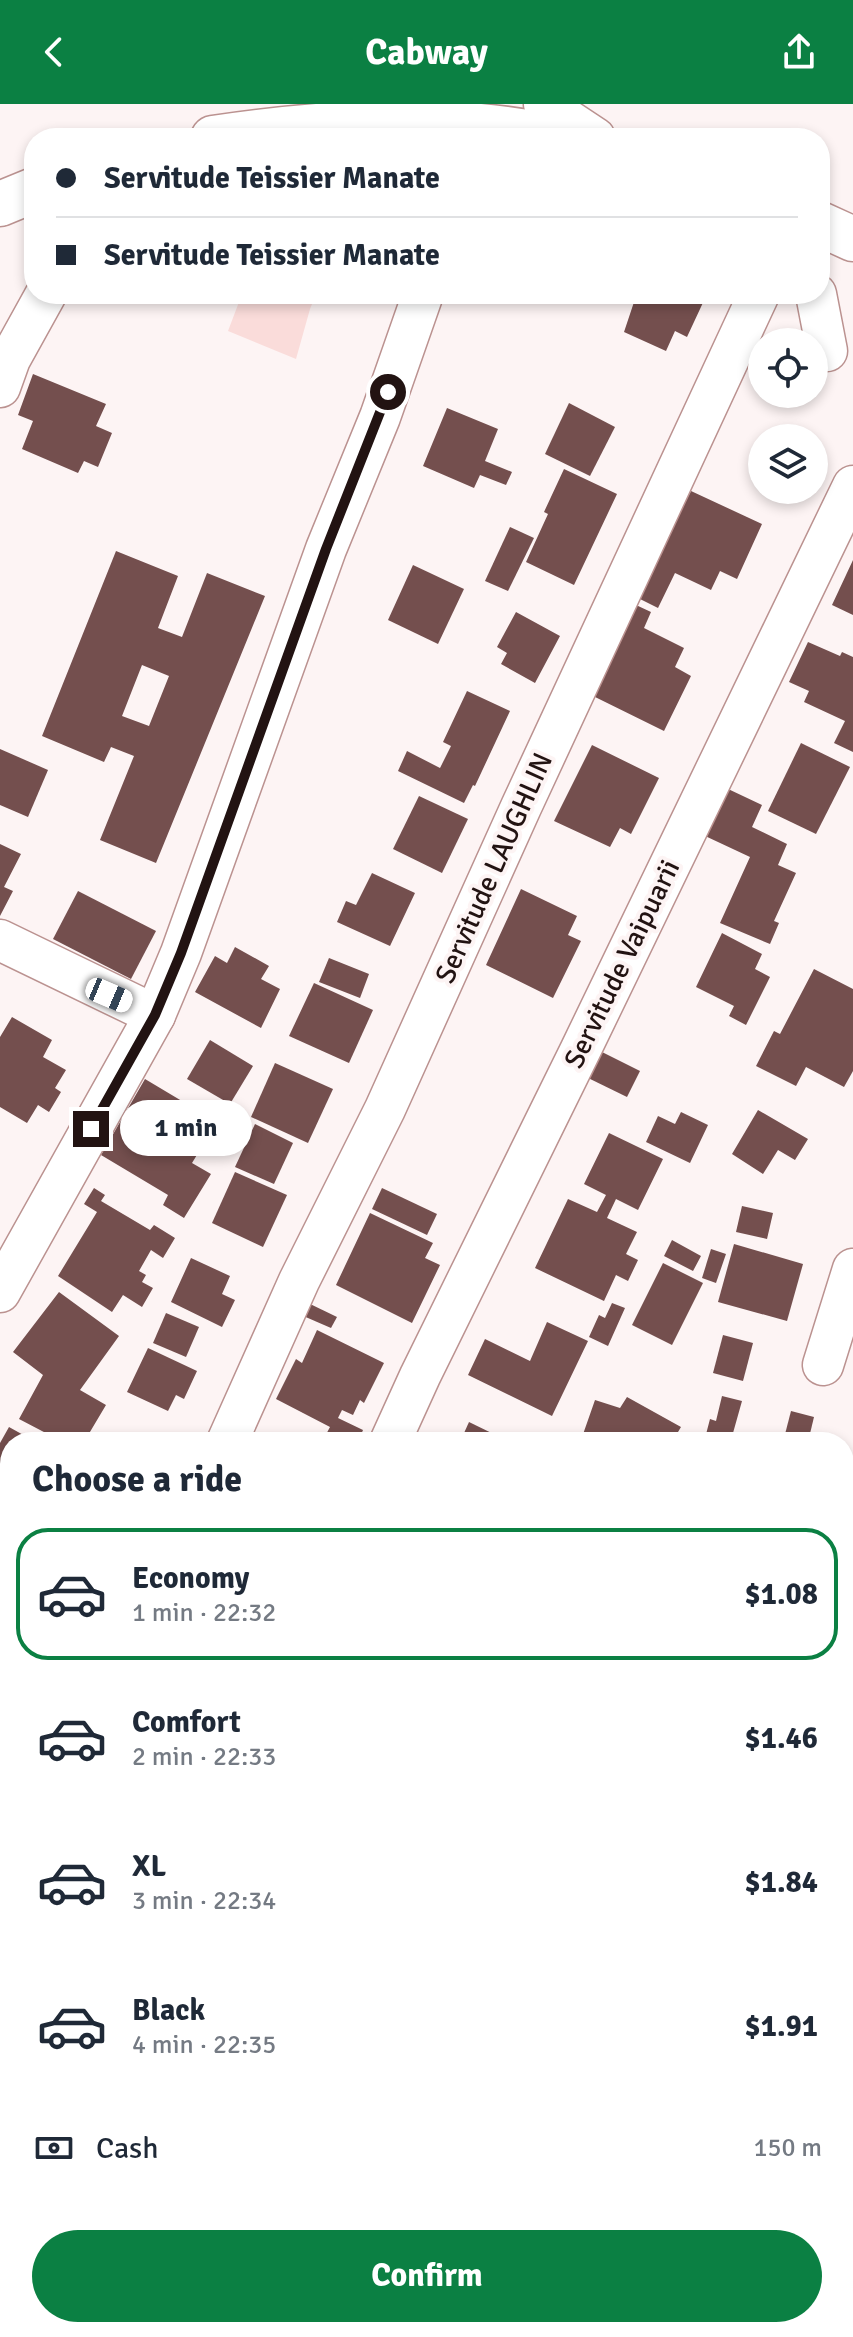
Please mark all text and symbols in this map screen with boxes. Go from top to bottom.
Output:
icon: back [32,30,76,74]
text: Cabway [365,30,488,75]
icon: share [777,30,821,74]
text: Servitude Teissier Manate [104,160,440,197]
text: Servitude Teissier Manate [104,237,440,274]
map controls [748,328,828,504]
button: locate [748,328,828,408]
route start [370,374,406,410]
button: layers [748,424,828,504]
street label: Servitude LAUGHLIN [428,748,560,988]
street label: Servitude Vaipuarii [557,854,687,1074]
car [82,975,136,1015]
callout: 1 min [119,1101,251,1157]
route end [73,1111,109,1147]
text: 1 min [155,1112,217,1144]
text: Choose a ride [32,1457,242,1502]
icon: car [36,1558,108,1630]
text: Economy [132,1560,249,1597]
text: $1.08 [745,1576,818,1613]
text: 1 min · 22:32 [132,1597,276,1629]
icon: car [36,1702,108,1774]
text: Comfort [132,1704,241,1741]
text: $1.46 [745,1720,818,1757]
text: 2 min · 22:33 [132,1741,276,1773]
icon: car [36,1846,108,1918]
text: XL [132,1848,166,1885]
text: $1.84 [745,1864,818,1901]
text: 3 min · 22:34 [132,1885,276,1917]
icon: car [36,1990,108,2062]
text: Black [132,1992,205,2029]
text: $1.91 [745,2008,818,2045]
text: 4 min · 22:35 [132,2029,276,2061]
icon: cash [32,2126,76,2170]
text: Cash [96,2130,159,2167]
text: 150 m [753,2132,822,2164]
button: Confirm [32,2230,822,2322]

